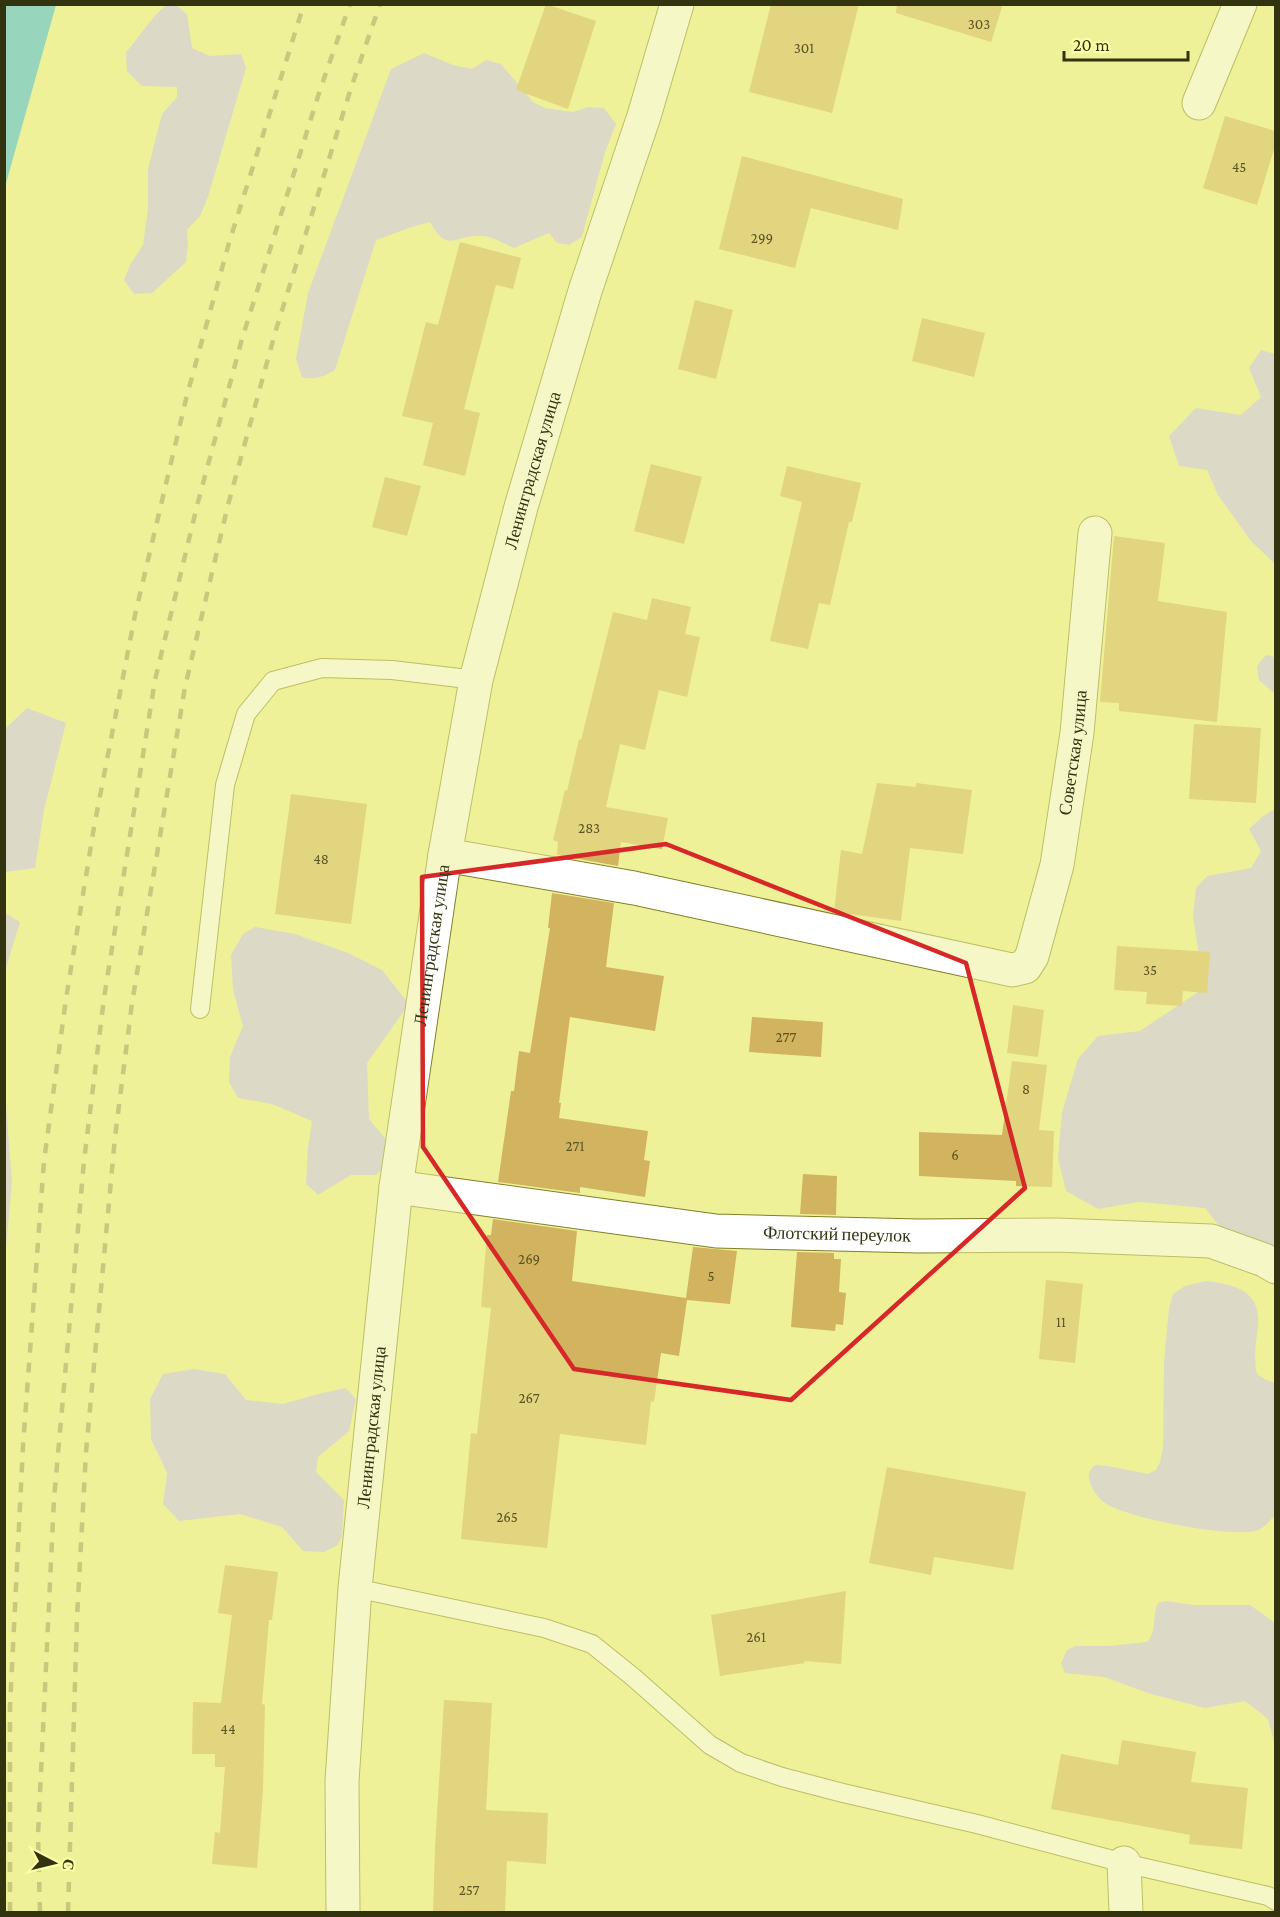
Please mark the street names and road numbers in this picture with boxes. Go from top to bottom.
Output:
street label: Ленинградская улица [500,389,565,551]
street label: Советская улица [1055,689,1091,817]
street label: Ленинградская улица [410,863,454,1027]
street label: Флотский переулок [763,1222,911,1246]
street label: Ленинградская улица [353,1345,390,1509]

